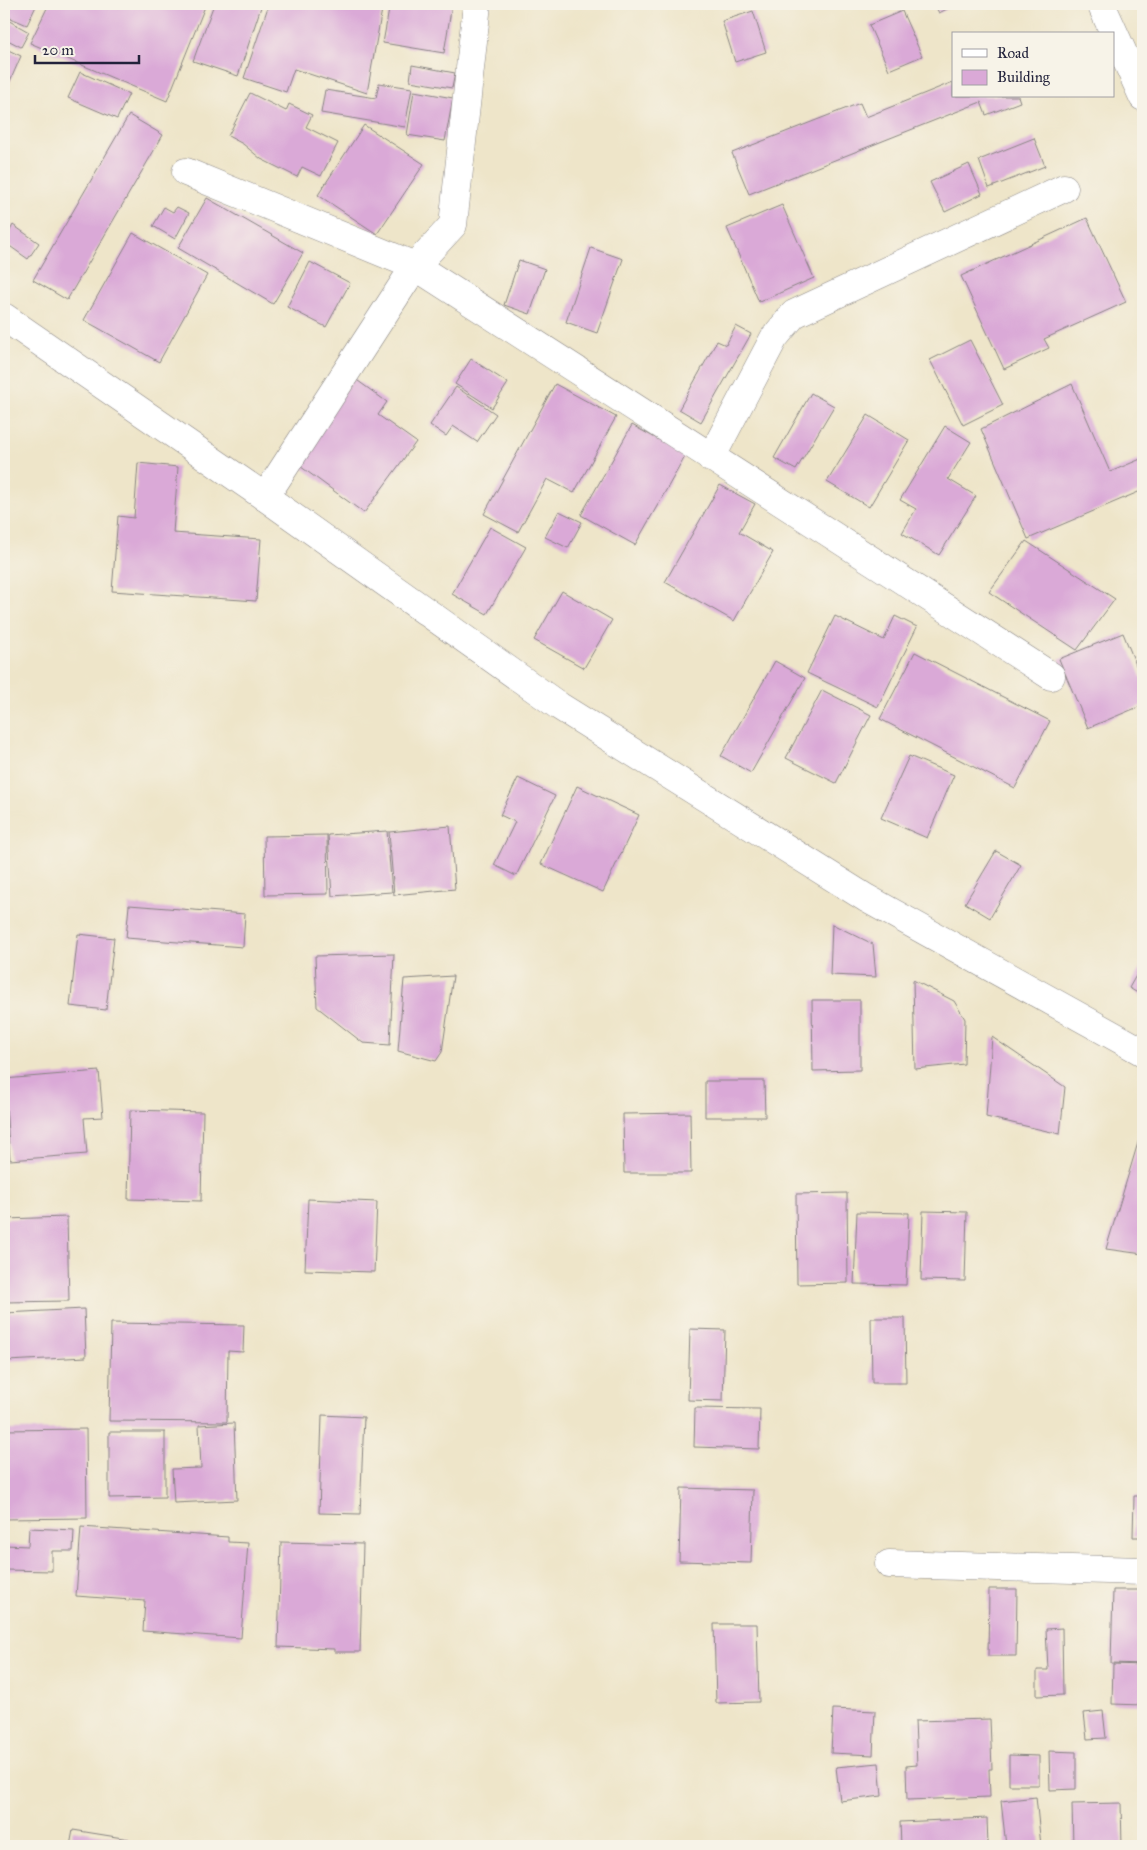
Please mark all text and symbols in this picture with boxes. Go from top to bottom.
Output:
scale bar [35,32,139,64]
legend [952,32,1114,98]
text: 20 m [42,41,74,59]
text: Road [997,44,1029,62]
text: Building [997,68,1051,86]

